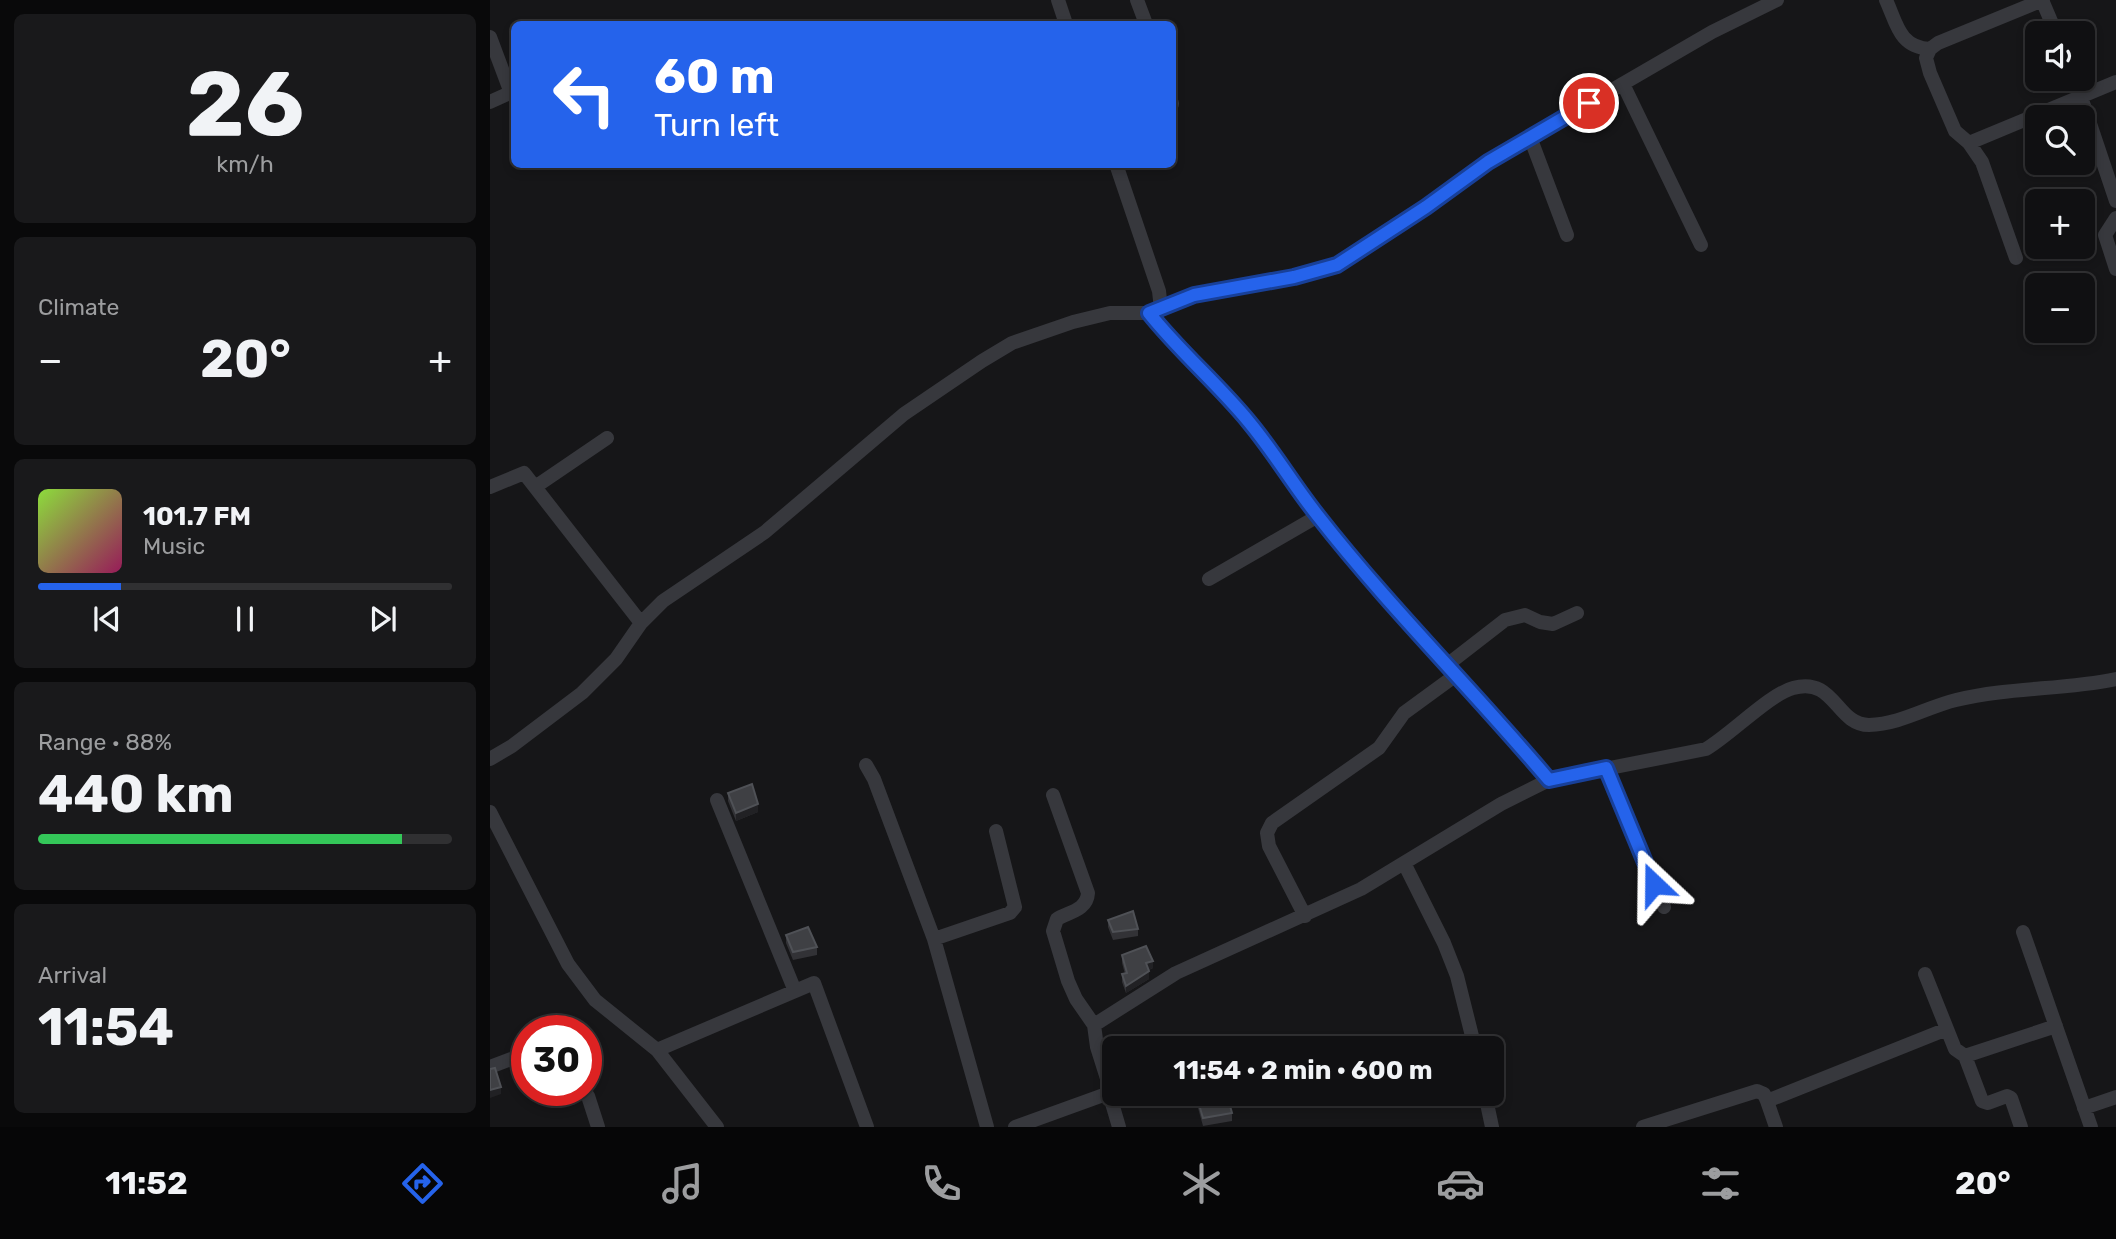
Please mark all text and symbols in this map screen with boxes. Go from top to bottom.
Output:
map controls [2025,21,2095,343]
button: sound [2025,21,2095,91]
text: 60 m [654,47,775,105]
icon: left [539,49,630,140]
text: 26 [186,50,304,158]
pin [1559,73,1619,133]
icon: arrive [1570,84,1608,122]
button: search [2025,105,2095,175]
text: Turn left [654,106,779,144]
text: km/h [216,150,274,178]
button: + [2025,189,2095,259]
button: − [2025,273,2095,343]
text: Climate [38,293,119,321]
text: 20° [200,328,291,390]
text: − [38,337,63,383]
text: + [428,337,452,383]
text: 101.7 FM [143,501,251,532]
text: Music [143,532,205,560]
icon: previous [88,600,126,638]
icon: pause [226,600,264,638]
icon: next [364,600,402,638]
text: Range · 88% [38,728,172,756]
text: 440 km [38,763,234,825]
position arrow [1617,847,1691,921]
text: Arrival [38,961,107,989]
text: 11:54 [38,996,174,1058]
speed limit sign: 30 [511,1015,602,1106]
text: 11:54 · 2 min · 600 m [1173,1055,1433,1086]
icon: directions [398,1159,447,1208]
icon: music [658,1159,707,1208]
icon: phone [917,1159,966,1208]
icon: climate [1177,1159,1226,1208]
icon: car [1436,1159,1485,1208]
icon: filters [1696,1159,1745,1208]
text: 11:52 [105,1164,188,1202]
text: 20° [1955,1164,2011,1202]

